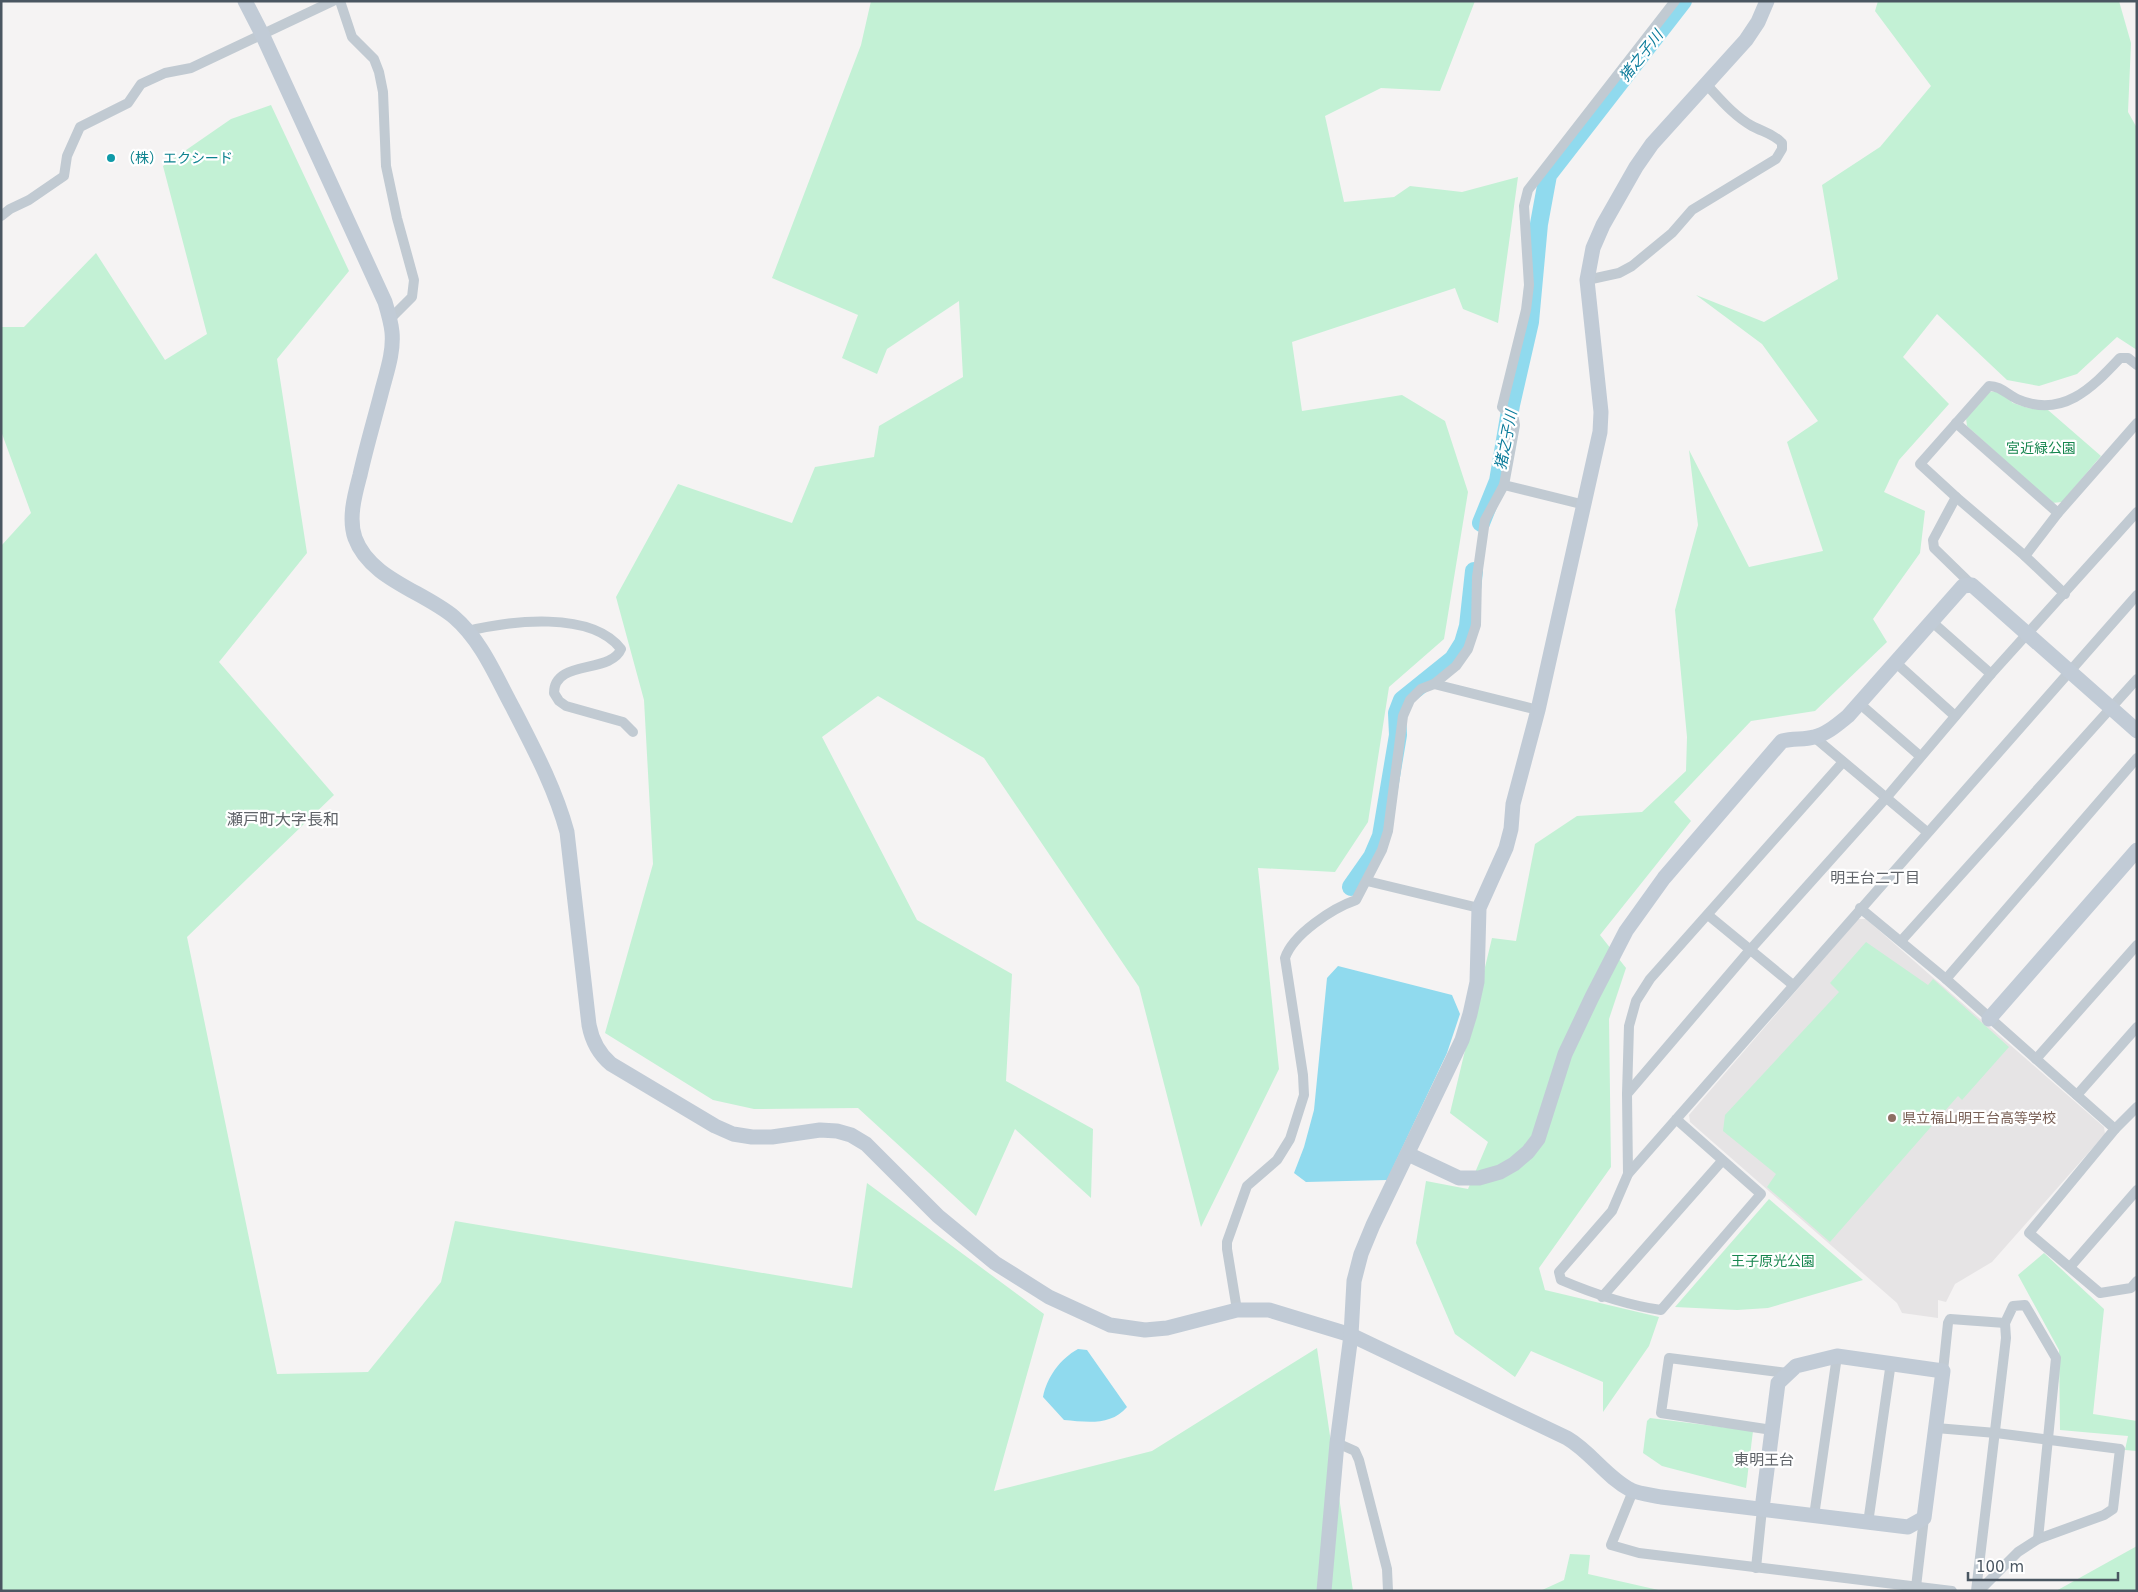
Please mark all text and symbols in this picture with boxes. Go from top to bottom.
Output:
water label: 猪之子川 [1615,25,1668,85]
place label: （株）エクシード [121,150,233,166]
marker: （株）エクシード [105,152,117,164]
water label: 猪之子川 [1491,407,1521,471]
park label: 宮近緑公園 [2006,440,2076,456]
district label: 瀬戸町大字長和 [227,810,339,829]
district label: 明王台二丁目 [1830,869,1920,887]
place label: 県立福山明王台高等学校 [1902,1110,2056,1126]
marker: 県立福山明王台高等学校 [1886,1112,1898,1124]
park label: 王子原光公園 [1731,1253,1815,1269]
district label: 東明王台 [1734,1451,1794,1469]
scale bar [1968,1550,2118,1582]
text: 100 m [1976,1558,2024,1576]

